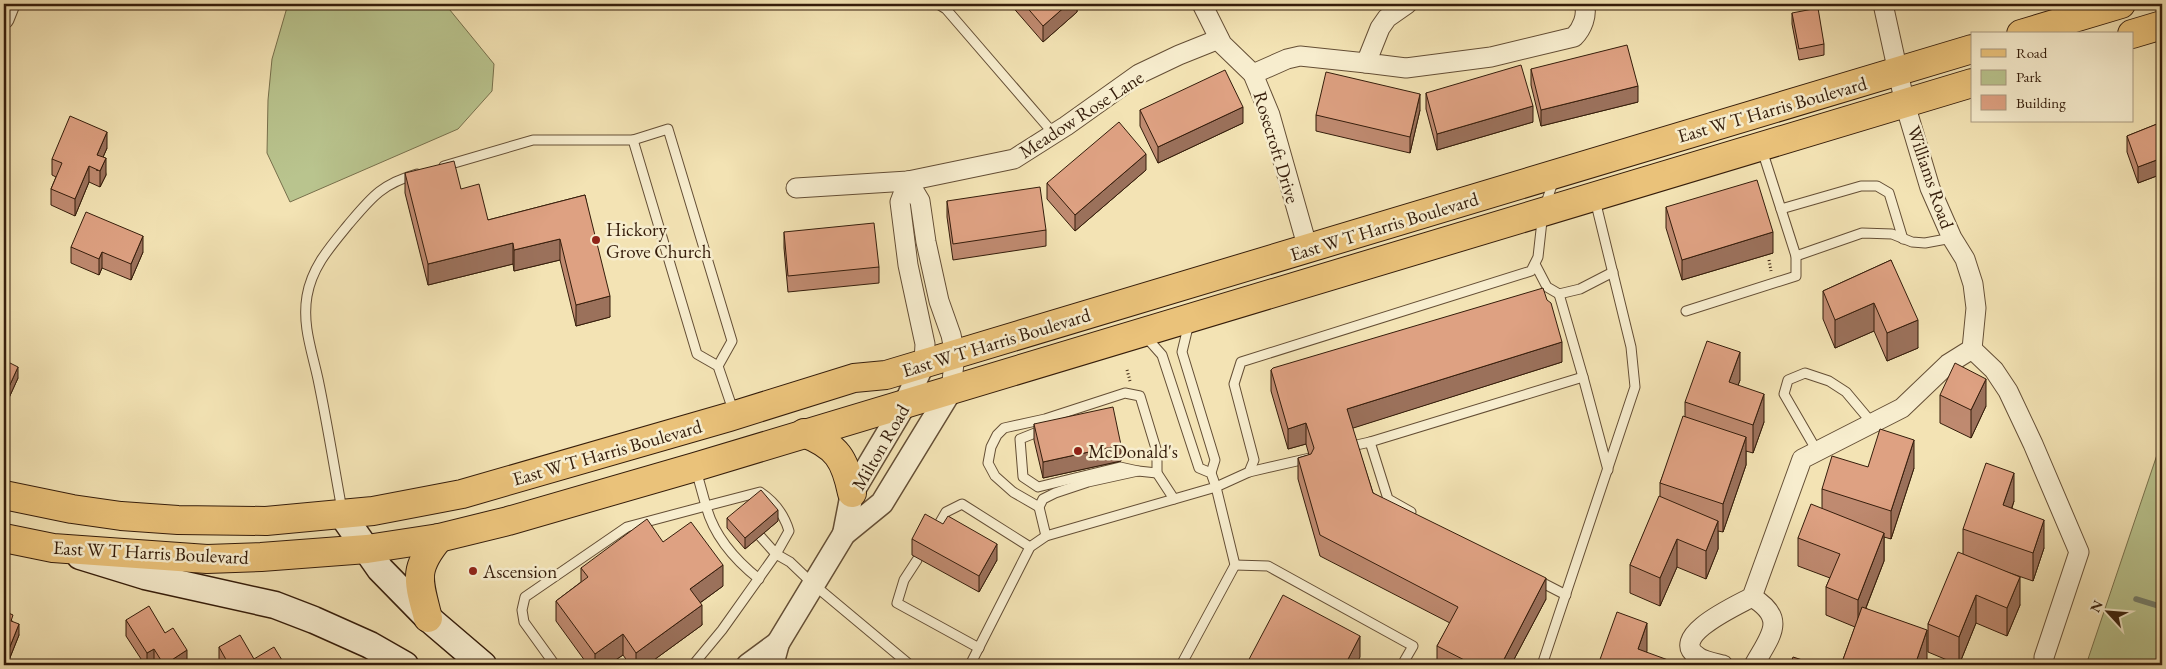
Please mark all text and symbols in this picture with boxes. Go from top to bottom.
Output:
legend [1971,32,2134,122]
text: Road [2016,43,2048,62]
street label: Meadow Rose Lane [1014,65,1148,164]
text: Park [2016,67,2043,86]
street label: East W T Harris Boulevard [1675,70,1870,148]
street label: Rosecroft Drive [1248,88,1305,206]
text: Building [2016,93,2066,112]
street label: Williams Road [1901,122,1960,232]
street label: East W T Harris Boulevard [1287,186,1482,267]
place label: Hickory Grove Church [606,217,712,264]
marker: Hickory Grove Church [590,234,602,246]
street label: East W T Harris Boulevard [899,302,1094,383]
street label: Milton Road [846,399,915,495]
street label: East W T Harris Boulevard [510,413,705,491]
place label: McDonald's [1088,439,1178,464]
marker: McDonald's [1072,445,1084,457]
street label: East W T Harris Boulevard [53,535,250,570]
place label: Ascension [482,559,557,584]
marker: Ascension [467,565,479,577]
north arrow [2084,586,2134,636]
text: N [2086,597,2107,615]

